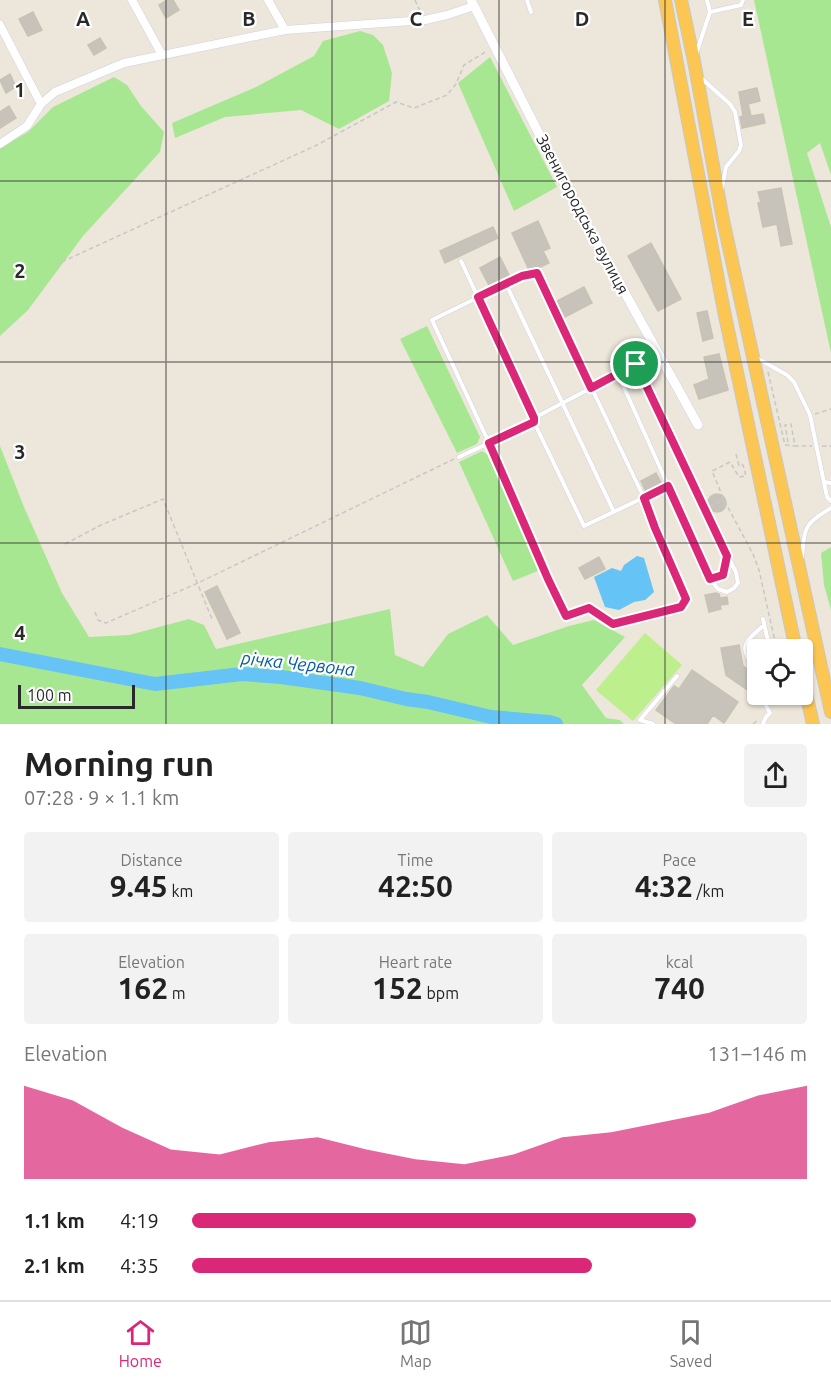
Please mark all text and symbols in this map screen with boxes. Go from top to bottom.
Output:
text: A [76,7,90,30]
text: B [242,7,256,30]
text: C [410,7,423,30]
text: D [575,7,589,30]
text: E [742,7,754,30]
text: 1 [14,78,26,101]
street label: Звенигородська вулиця [533,131,633,297]
text: 2 [14,259,26,282]
pin [610,338,661,389]
icon: arrive [619,347,652,380]
text: 3 [14,440,26,463]
text: 4 [14,621,26,644]
map controls [747,639,813,705]
button: locate [747,639,813,705]
water label: річка Червона [239,647,356,679]
scale bar [18,682,135,710]
text: 100 m [27,686,72,704]
button: share [744,744,807,807]
text: Morning run [24,745,214,782]
text: 07:28 · 9 × 1.1 km [24,786,179,809]
text: Distance [121,851,182,869]
text: Time [398,851,433,869]
text: Pace [663,851,696,869]
text: 9.45 [110,869,168,903]
text: 42:50 [378,869,453,903]
text: 4:32 [635,869,693,903]
text: km [168,882,193,900]
text: /km [693,882,724,900]
text: Elevation [118,953,185,971]
text: Heart rate [379,953,452,971]
text: kcal [666,953,693,971]
text: 162 [117,971,168,1005]
text: 152 [372,971,423,1005]
text: 740 [654,971,705,1005]
text: m [168,984,186,1002]
text: bpm [423,984,459,1002]
text: Elevation [24,1042,107,1065]
text: 131–146 m [708,1042,807,1065]
text: 1.1 km [24,1209,85,1232]
text: 4:19 [120,1209,159,1232]
text: 2.1 km [24,1254,85,1277]
text: 4:35 [120,1254,159,1277]
tab: Home [119,1316,162,1370]
tab: Map [399,1316,432,1370]
tab: Saved [670,1316,712,1370]

